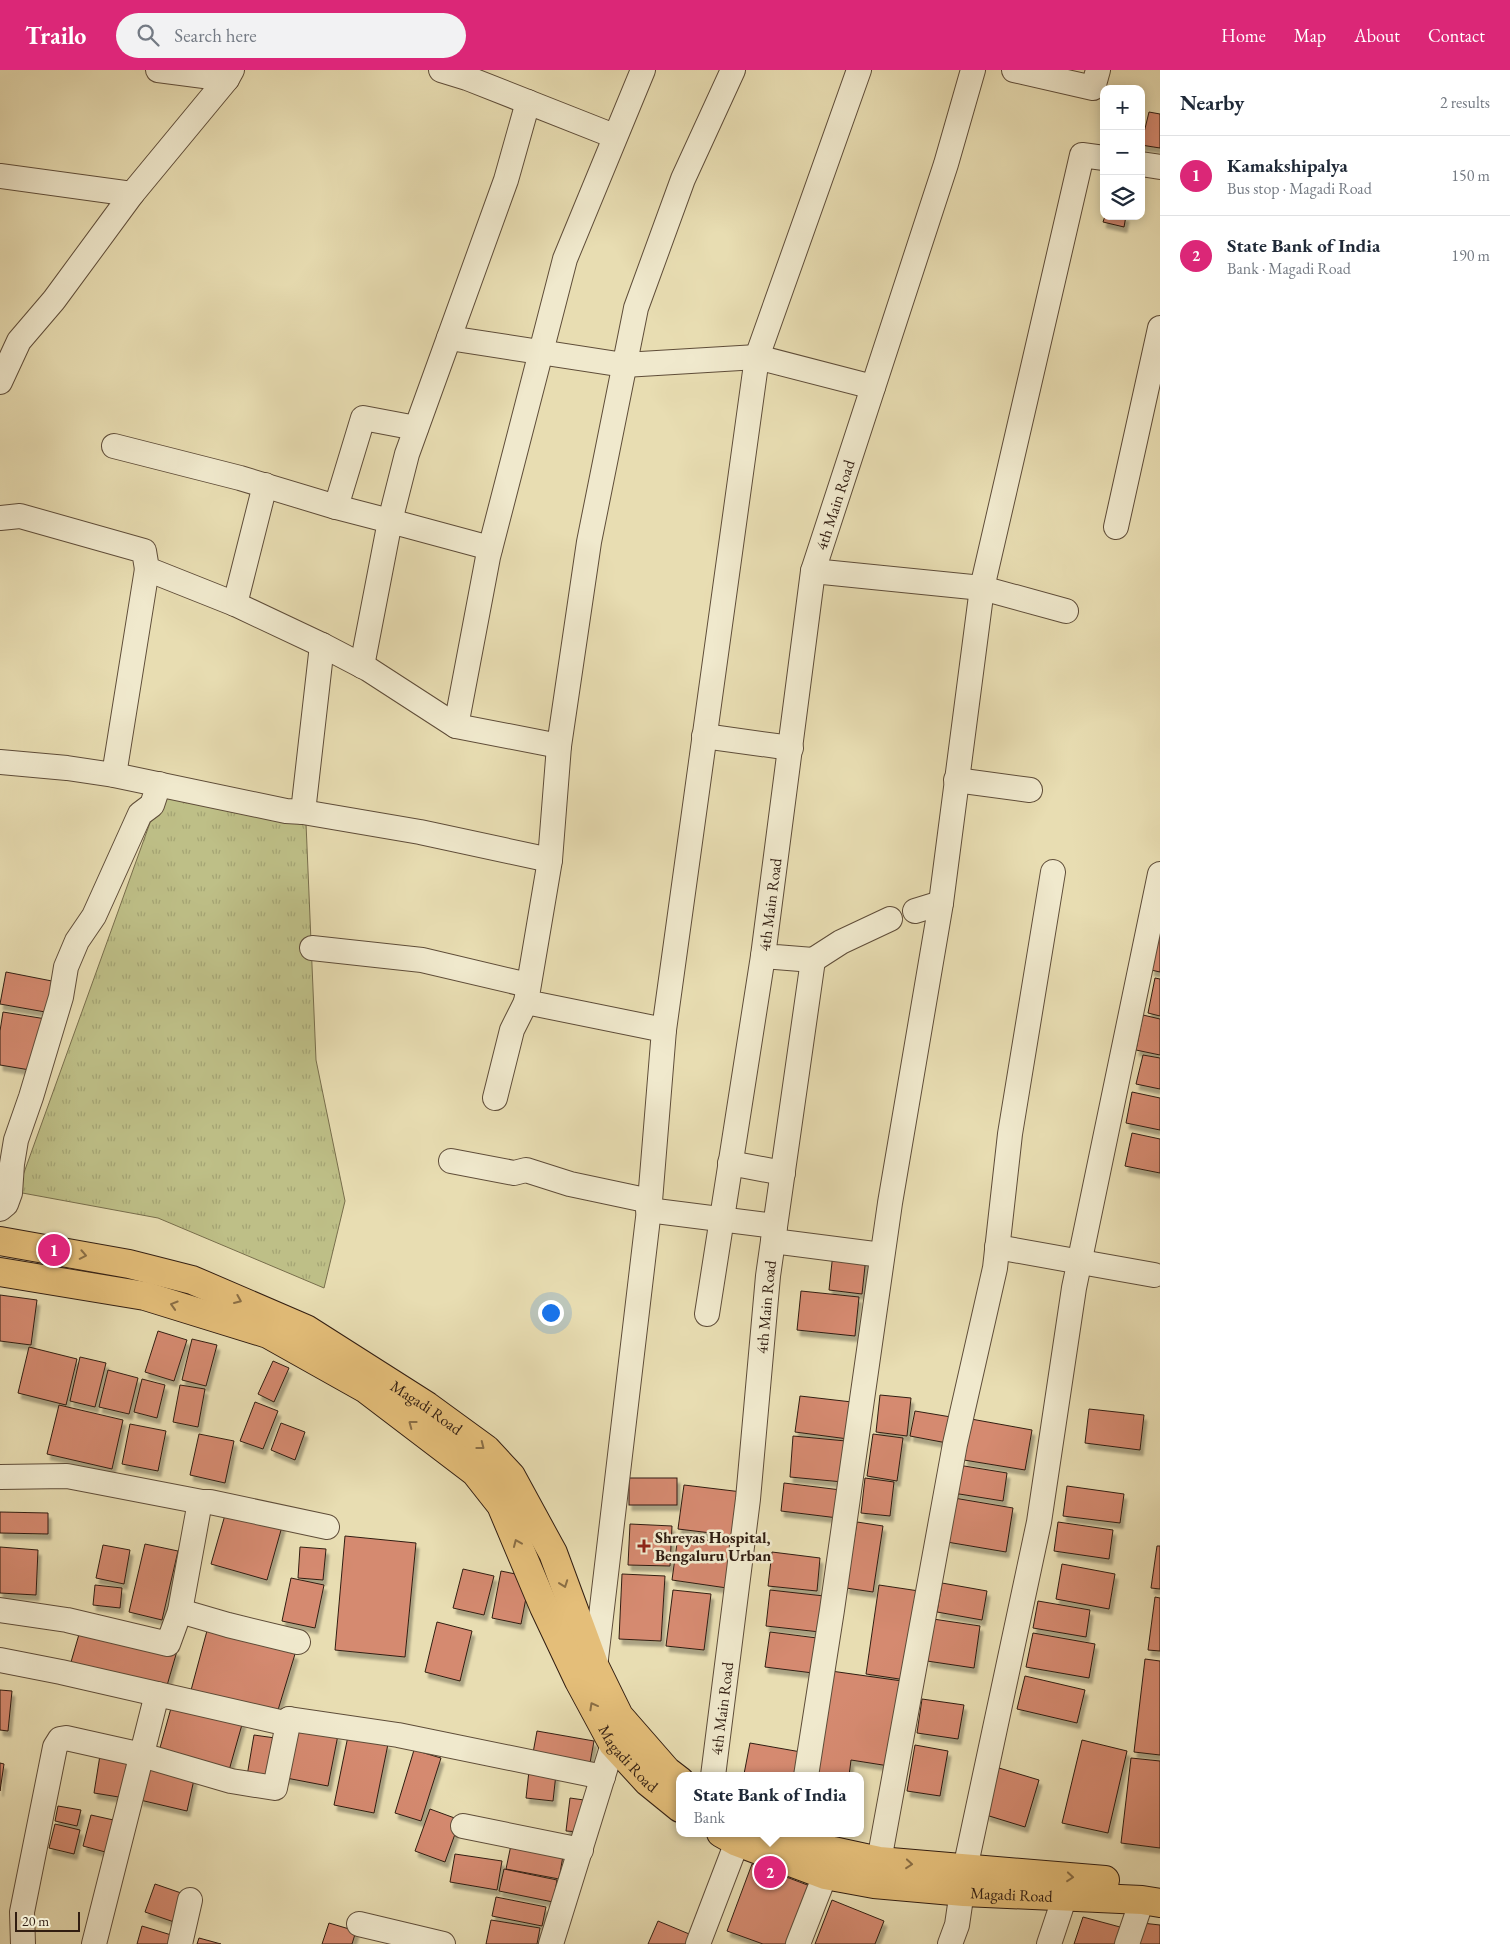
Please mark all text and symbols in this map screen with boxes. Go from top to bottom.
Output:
search box [116,13,466,58]
text: Trailo [25,20,86,51]
icon: search [134,21,162,49]
text: Search here [174,23,257,48]
text: Home [1221,24,1266,47]
text: Map [1294,24,1326,47]
text: About [1354,24,1400,47]
text: Contact [1428,24,1485,47]
map controls [1100,85,1145,220]
button: + [1100,85,1145,130]
text: Nearby [1180,89,1244,116]
text: 2 results [1440,92,1490,113]
button: − [1100,130,1145,175]
text: Kamakshipalya [1227,153,1348,178]
text: 1 [1192,165,1200,186]
text: 150 m [1451,165,1490,186]
button: layers [1100,175,1145,220]
text: Bus stop · Magadi Road [1227,178,1372,199]
text: State Bank of India [1227,233,1380,258]
text: 2 [1192,245,1200,266]
text: 190 m [1451,245,1490,266]
text: Bank · Magadi Road [1227,258,1351,279]
street label: 4th Main Road [811,456,860,553]
street label: 4th Main Road [754,856,787,953]
pin: 1 [38,1231,70,1269]
one-way arrow [78,1250,87,1260]
street label: 4th Main Road [751,1258,781,1355]
one-way arrow [233,1293,242,1304]
your location [538,1300,564,1326]
one-way arrow [171,1301,179,1311]
street label: Magadi Road [387,1376,467,1440]
one-way arrow [408,1421,418,1430]
one-way arrow [476,1441,485,1450]
place label: Shreyas Hospital, Bengaluru Urban [655,1527,771,1566]
one-way arrow [512,1539,523,1548]
marker: Shreyas Hospital, Bengaluru Urban [637,1539,651,1553]
one-way arrow [558,1579,568,1587]
street label: 4th Main Road [706,1660,738,1756]
one-way arrow [589,1702,599,1711]
street label: Magadi Road [594,1721,663,1798]
popup [676,1772,864,1837]
text: State Bank of India [693,1782,847,1807]
text: Bank [693,1807,725,1828]
pin: 2 [754,1853,786,1891]
one-way arrow [905,1858,913,1869]
one-way arrow [1067,1872,1075,1883]
street label: Magadi Road [970,1882,1054,1907]
scale bar [15,1909,80,1932]
text: 20 m [22,1912,49,1930]

